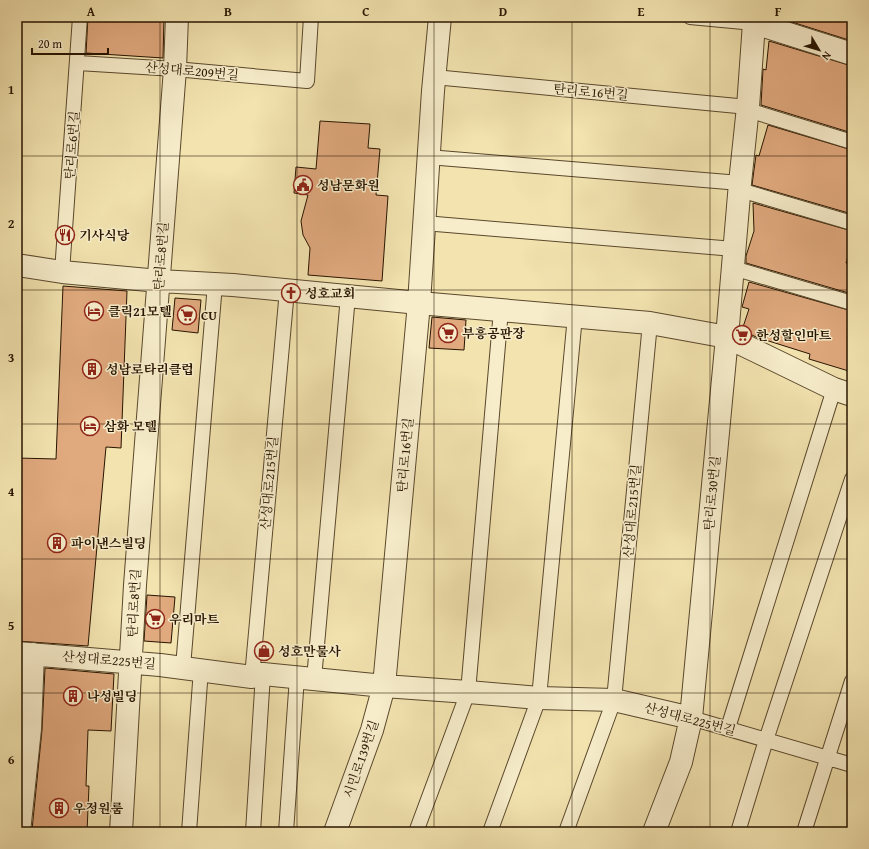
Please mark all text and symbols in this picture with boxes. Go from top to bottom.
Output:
text: A [87,2,96,21]
text: B [224,2,232,21]
text: C [362,2,370,21]
text: D [499,2,507,21]
text: E [638,2,645,21]
text: F [775,2,782,21]
scale bar [32,30,108,56]
north arrow [799,30,839,70]
text: 20 m [38,35,62,52]
text: N [818,48,835,64]
street label: 산성대로209번길 [144,57,240,85]
street label: 탄리로16번길 [553,79,629,105]
text: 1 [8,80,14,99]
street label: 탄리로6번길 [60,110,84,180]
public building icon: 성남문화원 [292,174,314,196]
place label: 성남문화원 [317,176,380,195]
text: 2 [8,214,15,233]
street label: 탄리로8번길 [149,221,173,291]
restaurant icon: 기사식당 [54,224,76,246]
place label: 기사식당 [79,226,130,245]
church icon: 성호교회 [280,282,302,304]
place label: 성호교회 [305,284,355,303]
hotel icon: 클릭21모텔 [83,300,105,322]
place label: 클릭21모텔 [108,302,172,321]
supermarket icon: CU [176,304,198,326]
place label: CU [201,306,217,325]
supermarket icon: 부흥공판장 [437,322,459,344]
place label: 부흥공판장 [462,324,525,343]
supermarket icon: 한성할인마트 [731,324,753,346]
place label: 한성할인마트 [756,326,832,345]
text: 3 [8,348,14,367]
building icon: 성남로타리클럽 [81,358,103,380]
place label: 성남로타리클럽 [106,360,194,379]
hotel icon: 삼화 모텔 [79,415,101,437]
place label: 삼화 모텔 [104,417,157,436]
street label: 탄리로16번길 [392,417,418,493]
street label: 산성대로215번길 [255,435,283,531]
street label: 탄리로30번길 [699,455,725,531]
street label: 산성대로215번길 [618,463,646,559]
text: 4 [8,482,15,501]
building icon: 파이낸스빌딩 [46,532,68,554]
place label: 파이낸스빌딩 [71,534,146,553]
street label: 탄리로8번길 [123,568,145,638]
supermarket icon: 우리마트 [144,608,166,630]
place label: 우리마트 [169,610,220,629]
text: 5 [8,616,15,635]
shop icon: 성호만물사 [253,640,275,662]
place label: 성호만물사 [278,642,341,661]
street label: 산성대로225번길 [61,646,157,674]
building icon: 나성빌딩 [62,685,84,707]
place label: 나성빌딩 [87,687,137,706]
street label: 산성대로225번길 [642,698,738,740]
street label: 시민로139번길 [339,717,383,801]
text: 6 [8,750,15,769]
building icon: 우정원룸 [48,797,70,819]
place label: 우정원룸 [73,799,124,818]

